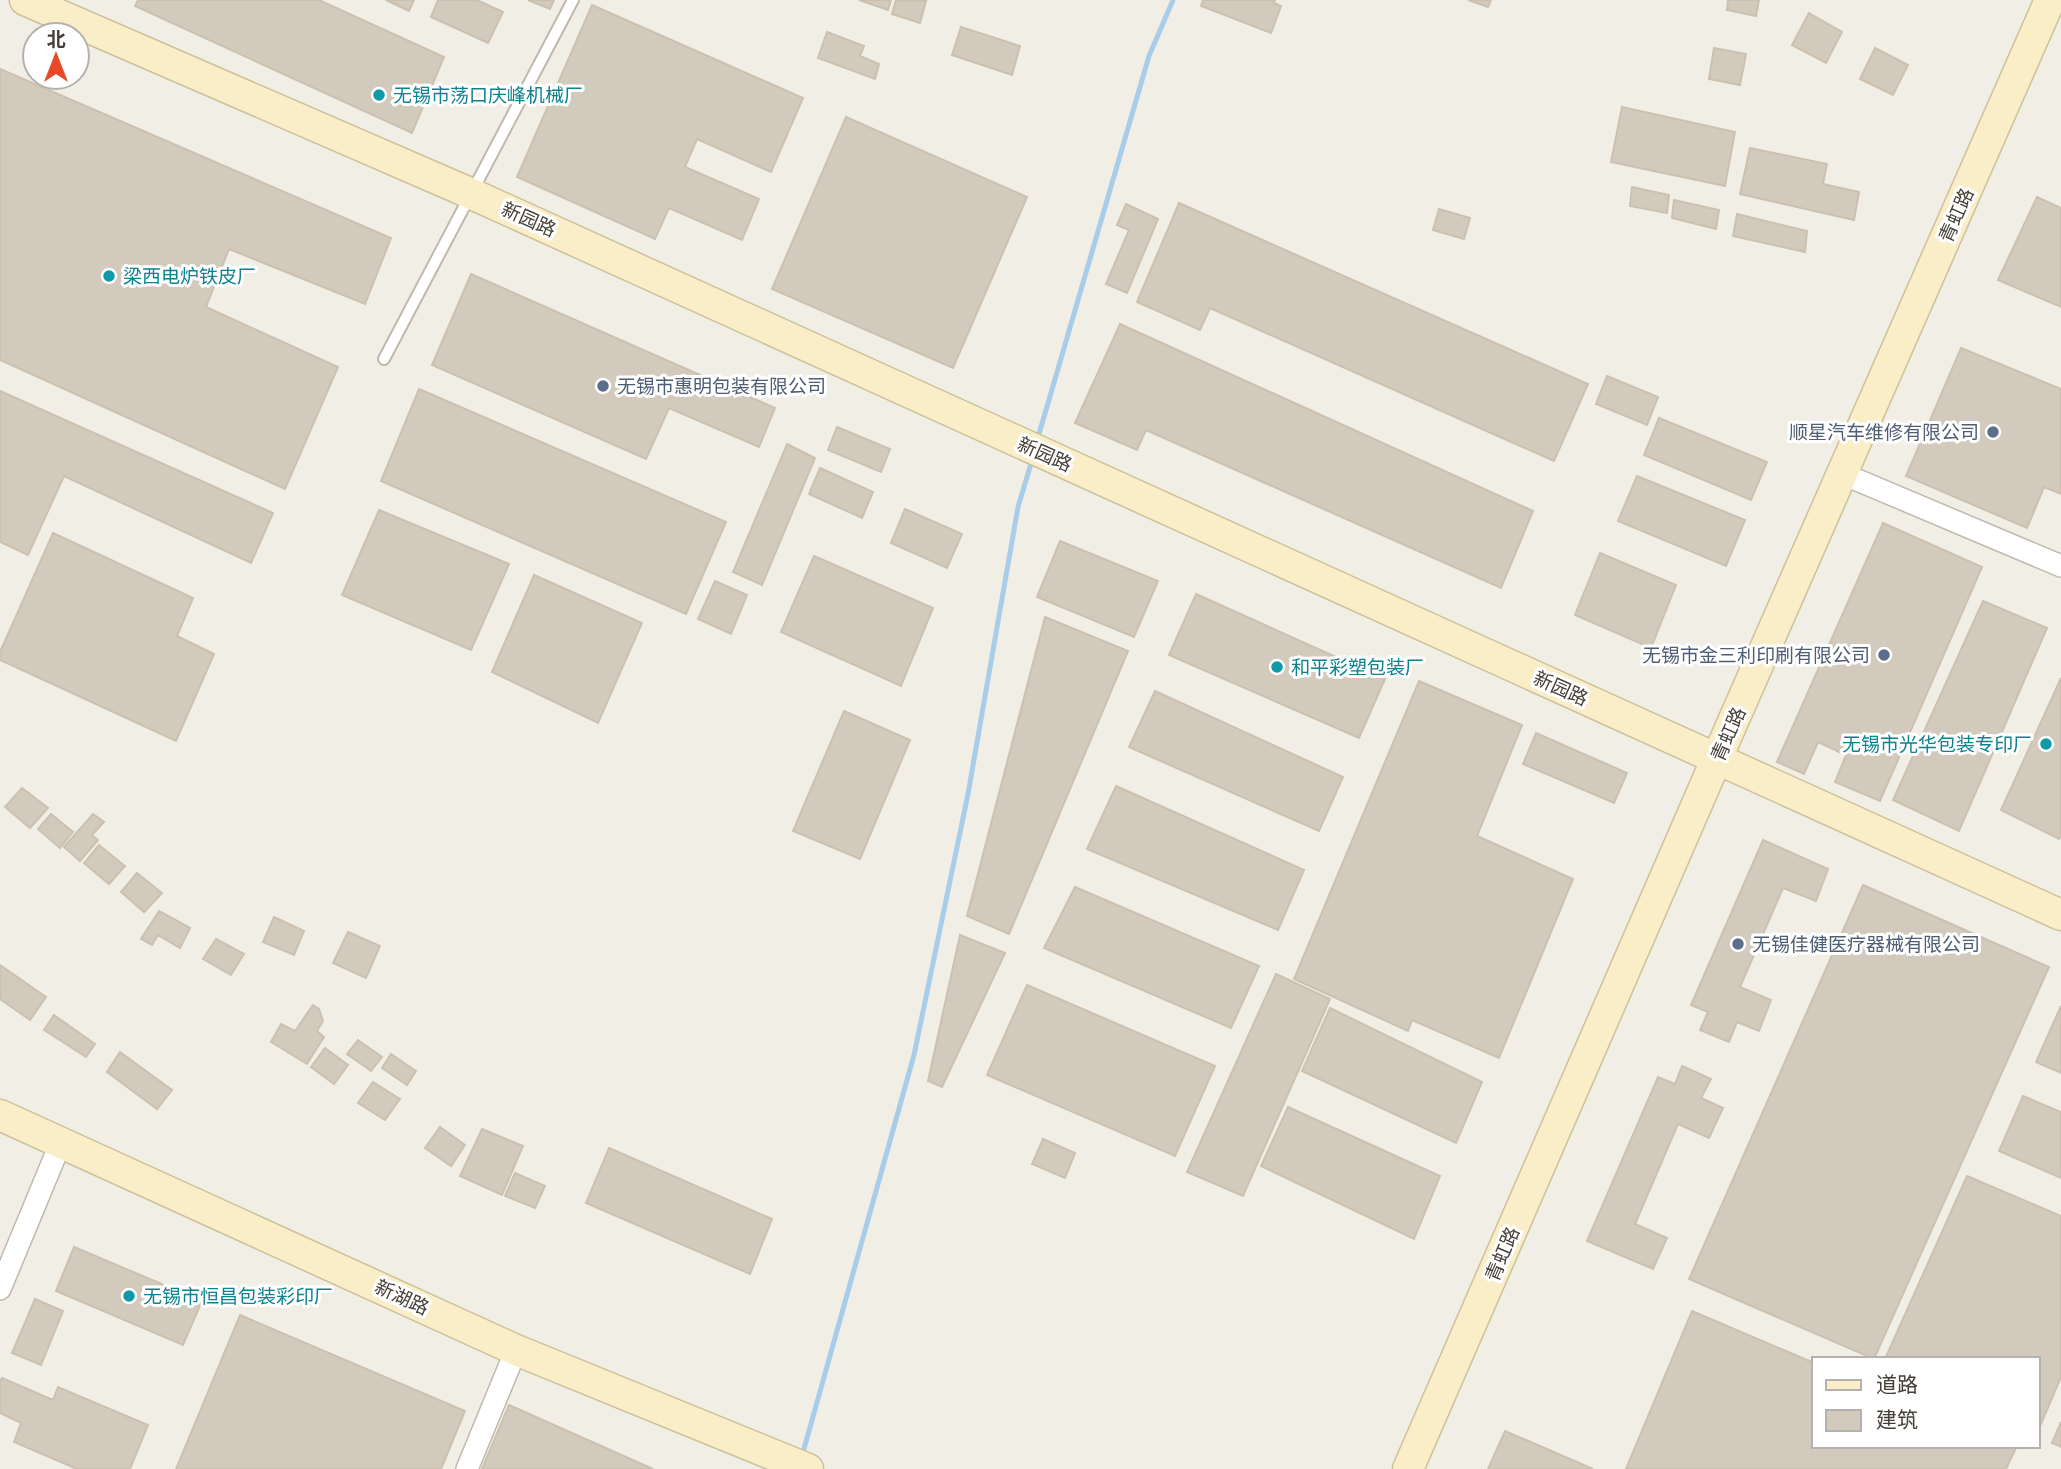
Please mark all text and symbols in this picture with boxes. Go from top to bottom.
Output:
north arrow [21,21,91,91]
text: 北 [46,29,66,50]
place label: 无锡市荡口庆峰机械厂 [393,85,583,106]
marker: 无锡市荡口庆峰机械厂 [371,87,387,103]
street label: 青虹路 [1935,185,1978,246]
street label: 新园路 [498,198,559,241]
place label: 梁西电炉铁皮厂 [123,266,256,287]
marker: 梁西电炉铁皮厂 [101,268,117,284]
place label: 无锡市惠明包装有限公司 [617,376,826,397]
marker: 无锡市惠明包装有限公司 [595,378,611,394]
place label: 顺星汽车维修有限公司 [1789,422,1979,443]
marker: 顺星汽车维修有限公司 [1985,424,2001,440]
street label: 新园路 [1014,433,1075,476]
place label: 无锡市金三利印刷有限公司 [1642,645,1870,666]
marker: 无锡市金三利印刷有限公司 [1876,647,1892,663]
place label: 和平彩塑包装厂 [1291,657,1424,678]
marker: 和平彩塑包装厂 [1269,659,1285,675]
street label: 新园路 [1530,667,1591,710]
street label: 青虹路 [1707,704,1750,765]
place label: 无锡市光华包装专印厂 [1842,734,2032,755]
marker: 无锡市光华包装专印厂 [2038,736,2054,752]
place label: 无锡佳健医疗器械有限公司 [1752,934,1980,955]
marker: 无锡佳健医疗器械有限公司 [1730,936,1746,952]
street label: 青虹路 [1482,1224,1523,1285]
street label: 新湖路 [372,1276,432,1319]
place label: 无锡市恒昌包装彩印厂 [143,1286,333,1307]
marker: 无锡市恒昌包装彩印厂 [121,1288,137,1304]
legend [1812,1357,2040,1448]
text: 道路 [1876,1373,1918,1396]
text: 建筑 [1876,1408,1918,1431]

